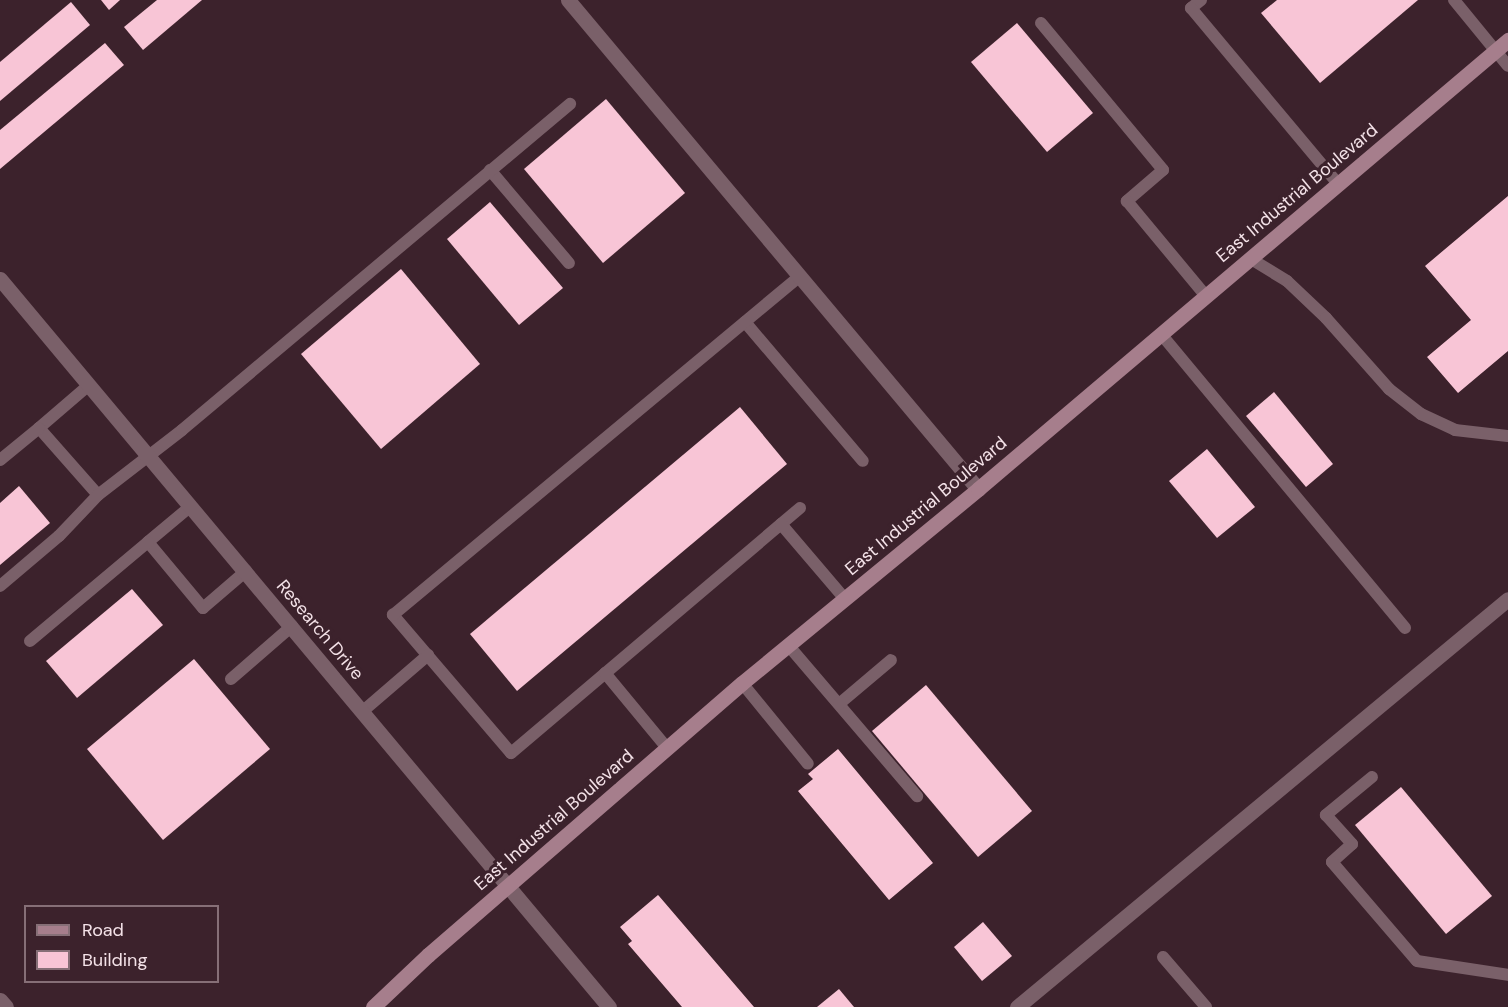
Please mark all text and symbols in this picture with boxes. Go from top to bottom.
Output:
street label: East Industrial Boulevard [1212,119,1382,267]
street label: East Industrial Boulevard [841,432,1011,580]
street label: Research Drive [272,576,368,684]
street label: East Industrial Boulevard [470,745,638,895]
legend [24,905,219,983]
text: Road [82,918,124,942]
text: Building [82,948,147,972]

